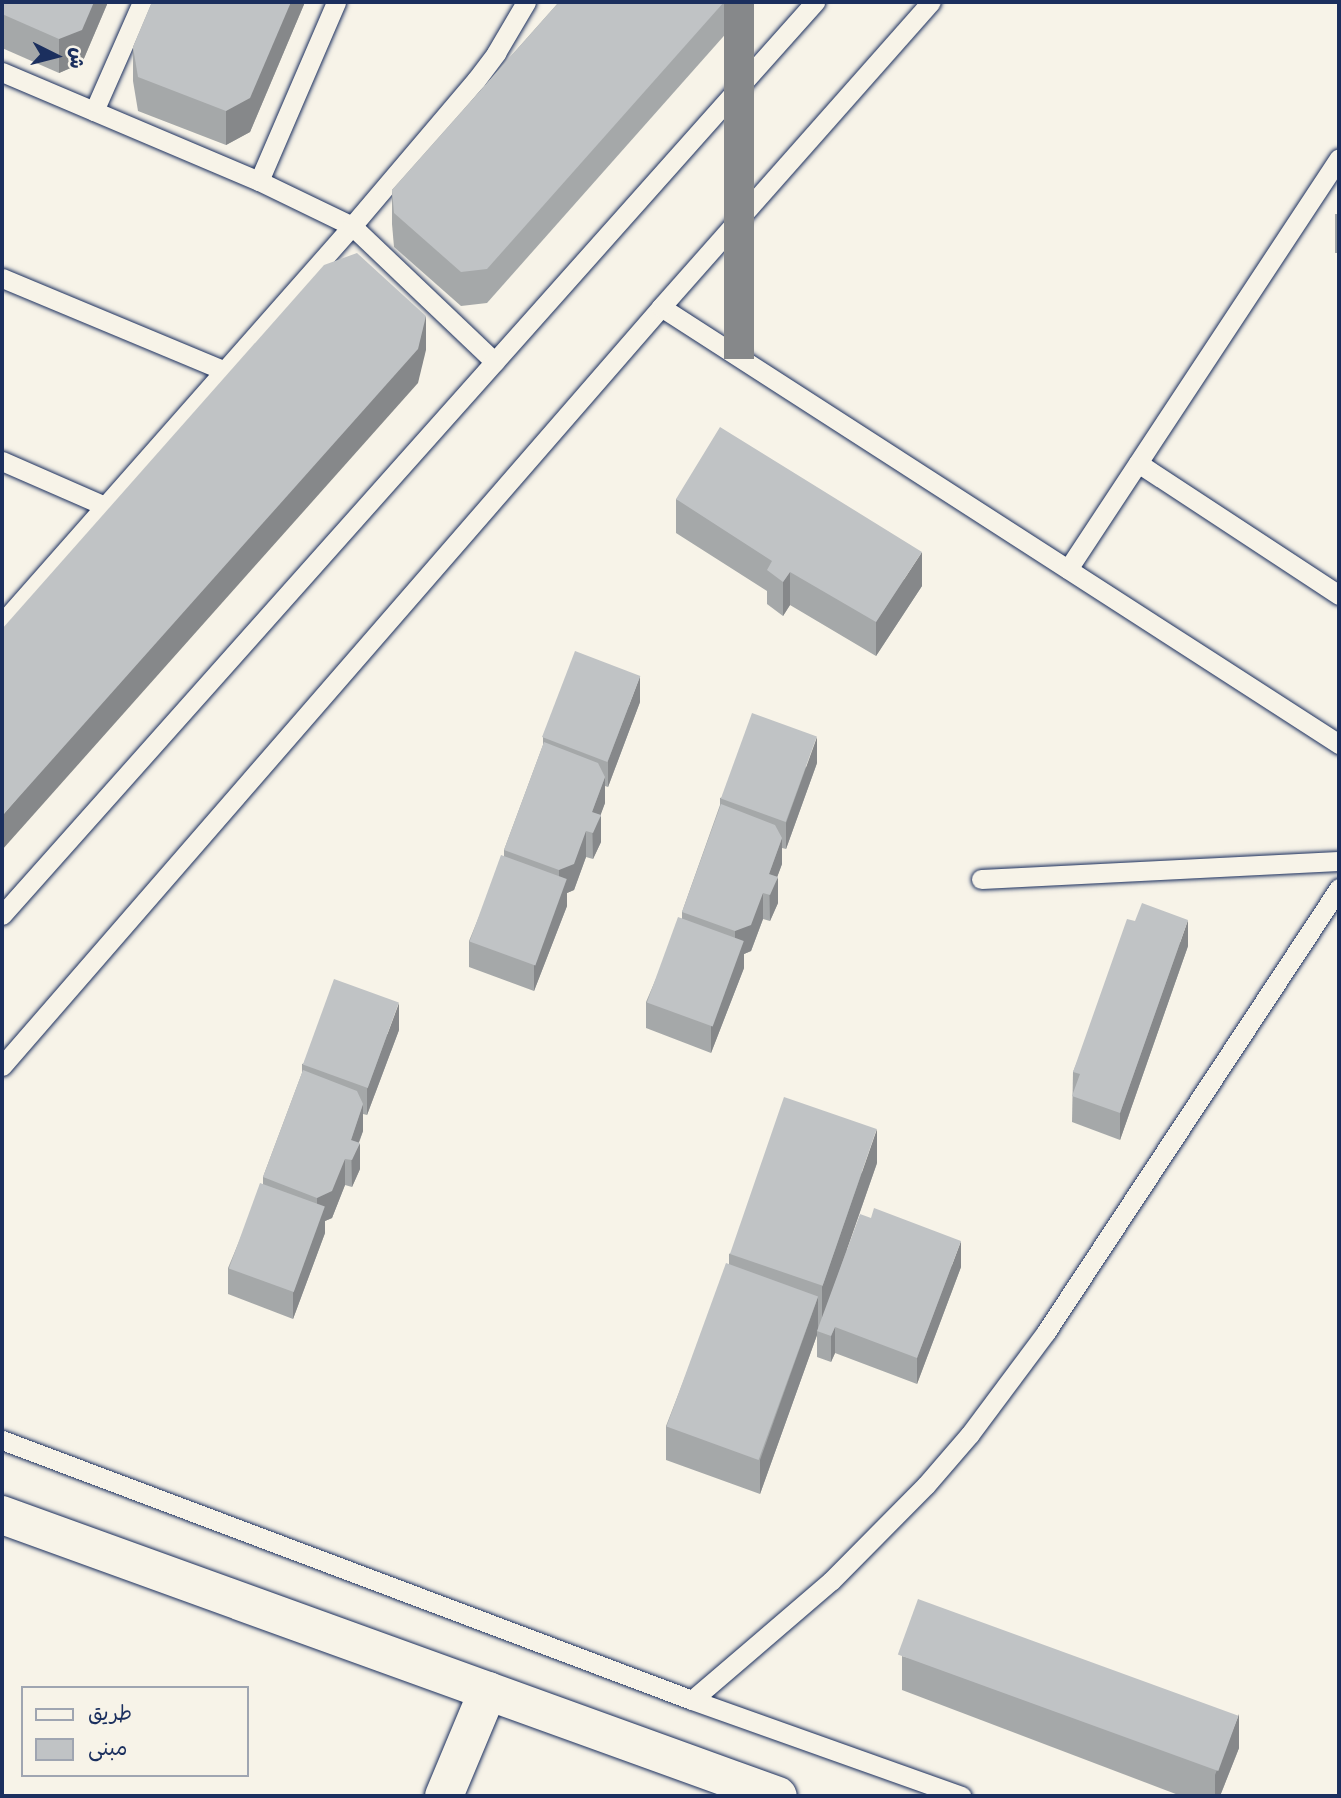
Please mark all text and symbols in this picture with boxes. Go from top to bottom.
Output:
north arrow [21,21,91,91]
text: ش [65,47,90,70]
legend [21,1686,248,1777]
text: طريق [88,1700,132,1725]
text: مبنى [88,1735,127,1760]

